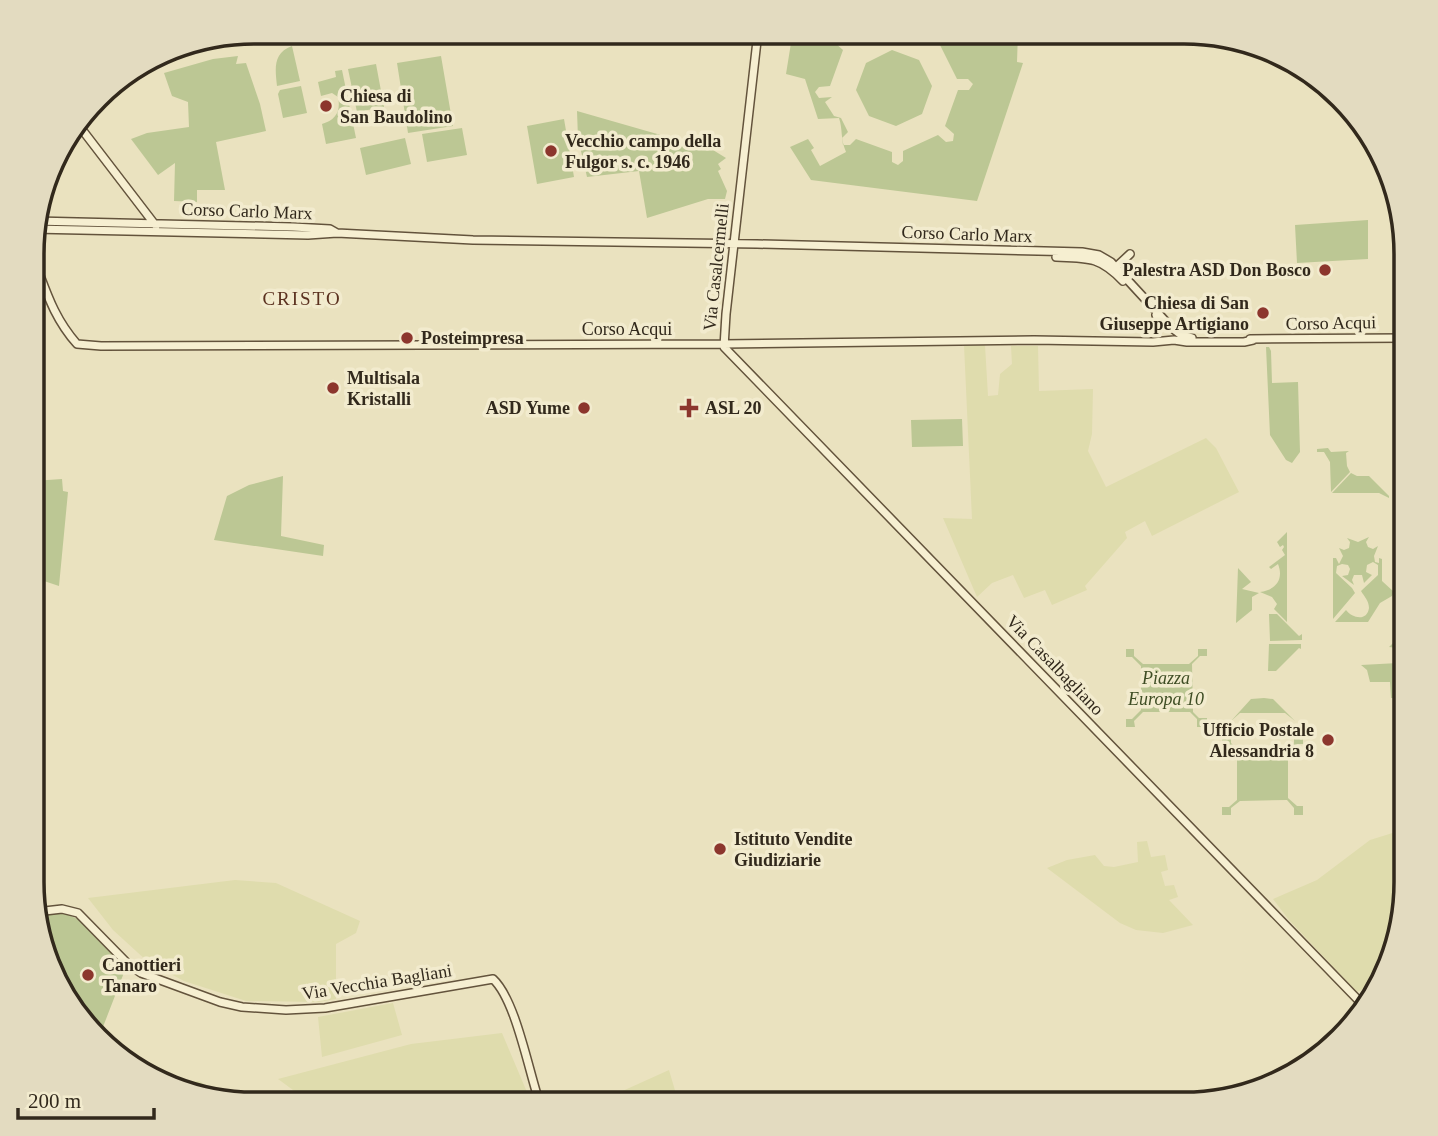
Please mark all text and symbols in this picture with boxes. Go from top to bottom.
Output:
place label: Chiesa di San Baudolino [340,86,453,127]
marker: Chiesa di San Baudolino [318,98,334,114]
place label: Vecchio campo della Fulgor s. c. 1946 [565,131,721,172]
marker: Vecchio campo della Fulgor s. c. 1946 [543,143,559,159]
street label: Corso Carlo Marx [181,199,313,223]
street label: Via Casalcermelli [699,202,733,332]
street label: Corso Carlo Marx [901,222,1033,246]
place label: Palestra ASD Don Bosco [1123,260,1311,280]
marker: Palestra ASD Don Bosco [1317,262,1333,278]
district label: CRISTO [262,288,342,309]
place label: Chiesa di San Giuseppe Artigiano [1099,293,1249,334]
marker: Chiesa di San Giuseppe Artigiano [1255,305,1271,321]
street label: Corso Acqui [1286,312,1376,334]
street label: Corso Acqui [582,319,672,339]
place label: Posteimpresa [421,328,524,348]
marker: Posteimpresa [399,330,415,346]
place label: Multisala Kristalli [347,368,420,409]
marker: Multisala Kristalli [325,380,341,396]
place label: ASD Yume [486,398,570,418]
marker: ASL 20 [679,398,699,418]
place label: ASL 20 [705,398,762,418]
marker: ASD Yume [576,400,592,416]
street label: Via Casalbagliano [1002,611,1108,719]
park label: Piazza Europa 10 [1127,668,1204,709]
place label: Ufficio Postale Alessandria 8 [1203,720,1314,761]
marker: Ufficio Postale Alessandria 8 [1320,732,1336,748]
place label: Istituto Vendite Giudiziarie [734,829,853,870]
marker: Istituto Vendite Giudiziarie [712,841,728,857]
place label: Canottieri Tanaro [102,955,181,996]
street label: Via Vecchia Bagliani [301,960,453,1004]
marker: Canottieri Tanaro [80,967,96,983]
scale bar [18,1076,154,1120]
text: 200 m [28,1089,81,1113]

